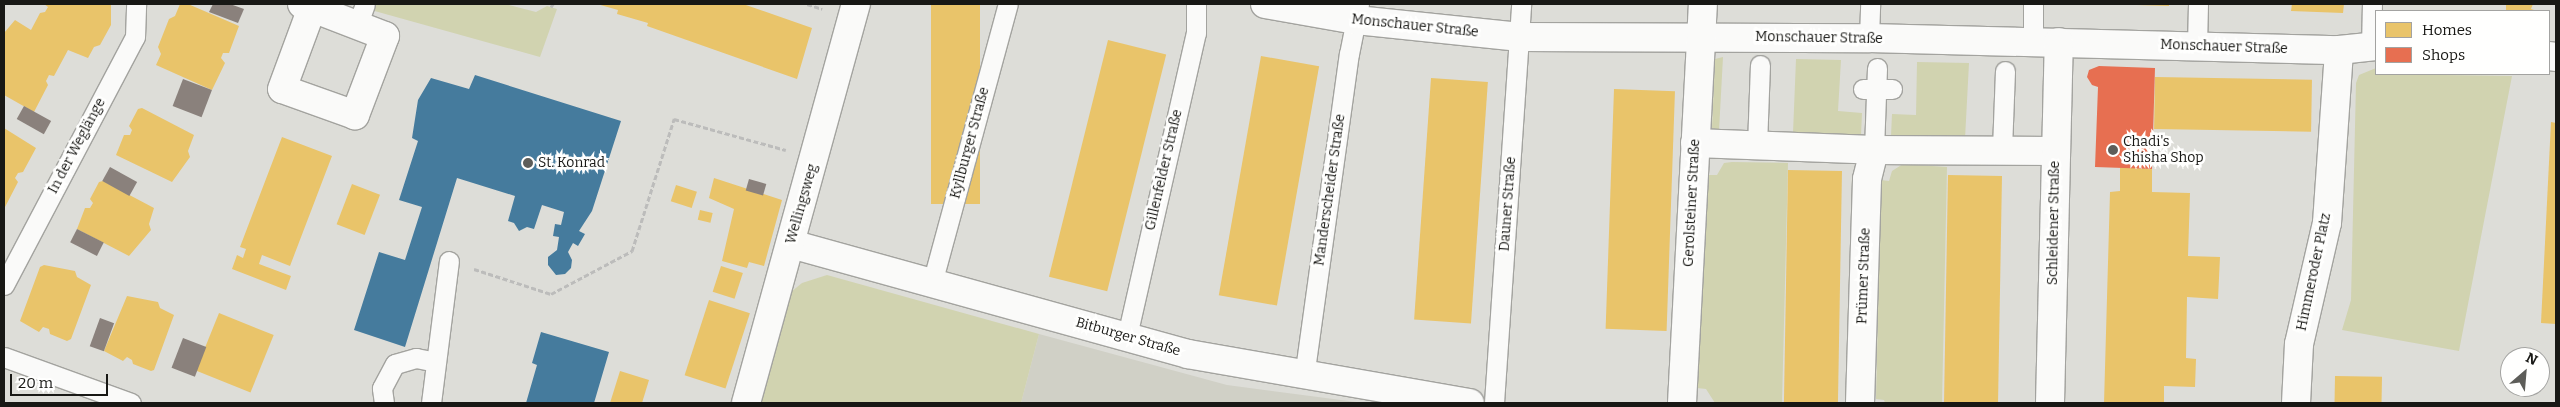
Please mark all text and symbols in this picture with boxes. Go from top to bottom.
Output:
legend [2375,10,2550,75]
street label: Monschauer Straße [1351,11,1479,41]
text: Homes [2422,21,2472,39]
street label: Monschauer Straße [1755,28,1883,48]
street label: Monschauer Straße [2160,36,2288,58]
text: Shops [2422,46,2465,64]
street label: Kyllburger Straße [947,85,993,201]
street label: In der Weglänge [45,95,109,197]
street label: Gillenfelder Straße [1142,108,1186,232]
street label: Manderscheider Straße [1311,113,1349,267]
place label: Chadi's Shisha Shop [2123,134,2204,166]
street label: Gerolsteiner Straße [1680,139,1704,267]
marker: Chadi's Shisha Shop [2107,144,2119,156]
place label: St. Konrad [538,155,605,171]
street label: Dauner Straße [1496,156,1520,252]
marker: St. Konrad [522,157,534,169]
street label: Schleidener Straße [2045,161,2063,285]
street label: Wellingsweg [783,162,821,246]
street label: Himmeroder Platz [2293,212,2335,332]
street label: Prümer Straße [1854,228,1874,324]
street label: Bitburger Straße [1074,314,1182,360]
north arrow [2500,347,2550,397]
text: N [2523,349,2540,369]
scale bar [12,364,110,396]
text: 20 m [18,374,53,392]

